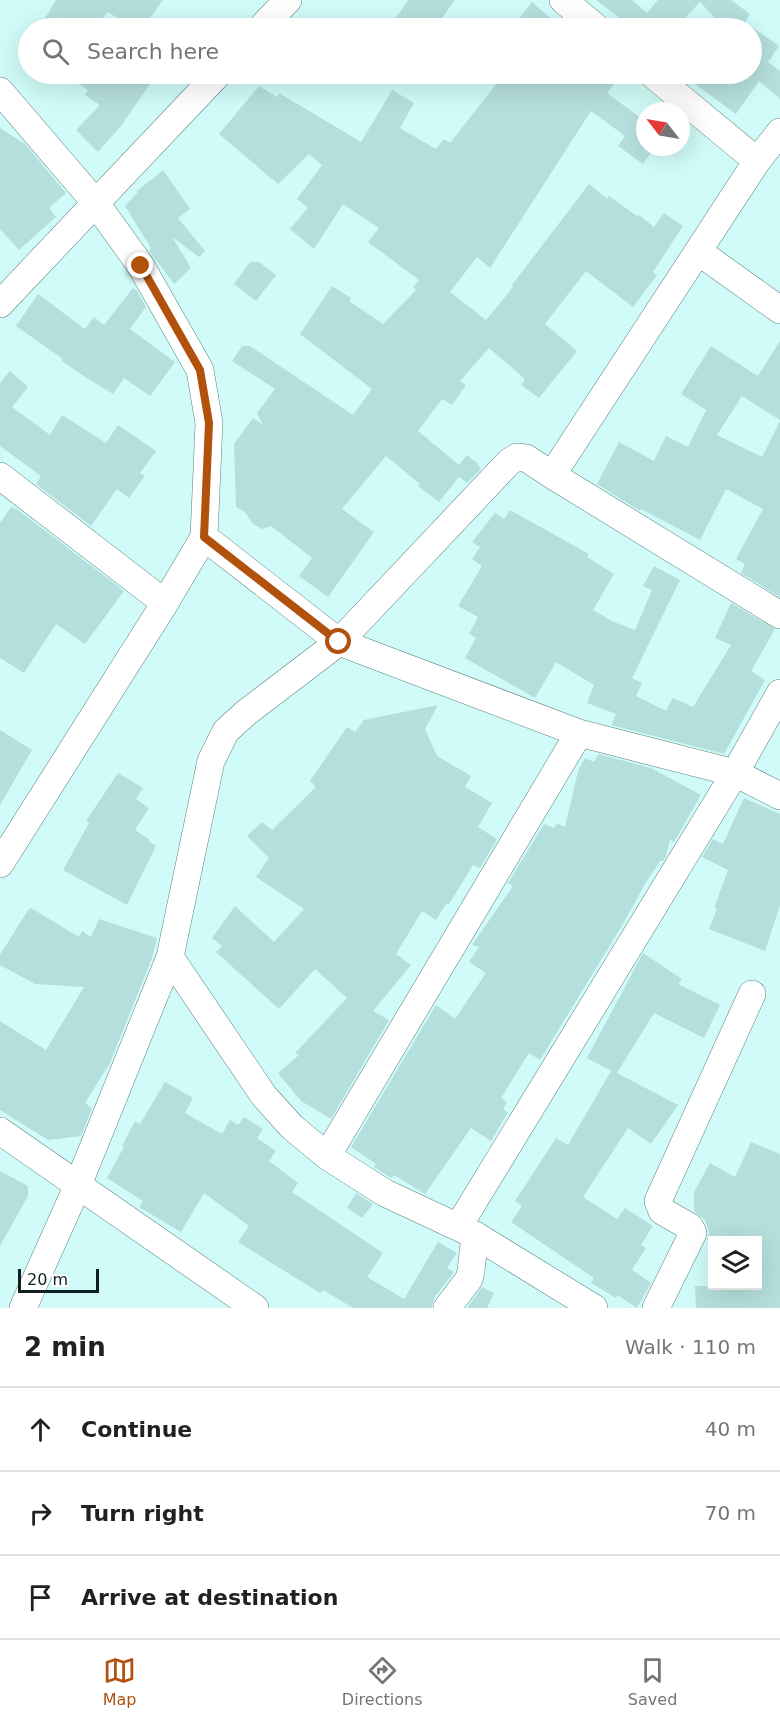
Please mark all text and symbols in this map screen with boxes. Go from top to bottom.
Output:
search box [18,18,762,84]
icon: search [39,35,72,68]
text: Search here [87,39,219,64]
north arrow [636,102,690,156]
route end [127,252,153,278]
route start [325,628,351,654]
map controls [708,1236,762,1290]
button: layers [708,1236,762,1290]
scale bar [18,1266,99,1294]
text: 20 m [27,1270,68,1289]
text: 2 min [24,1332,106,1362]
text: Walk · 110 m [625,1335,756,1359]
icon: ahead [24,1413,57,1446]
text: Continue [81,1417,192,1442]
text: 40 m [705,1417,756,1441]
icon: right [24,1497,57,1530]
text: Turn right [81,1501,204,1526]
text: 70 m [705,1501,756,1525]
icon: arrive [24,1581,57,1614]
text: Arrive at destination [81,1585,338,1610]
tab: Map [103,1654,136,1709]
tab: Directions [342,1654,422,1709]
tab: Saved [628,1654,677,1709]

